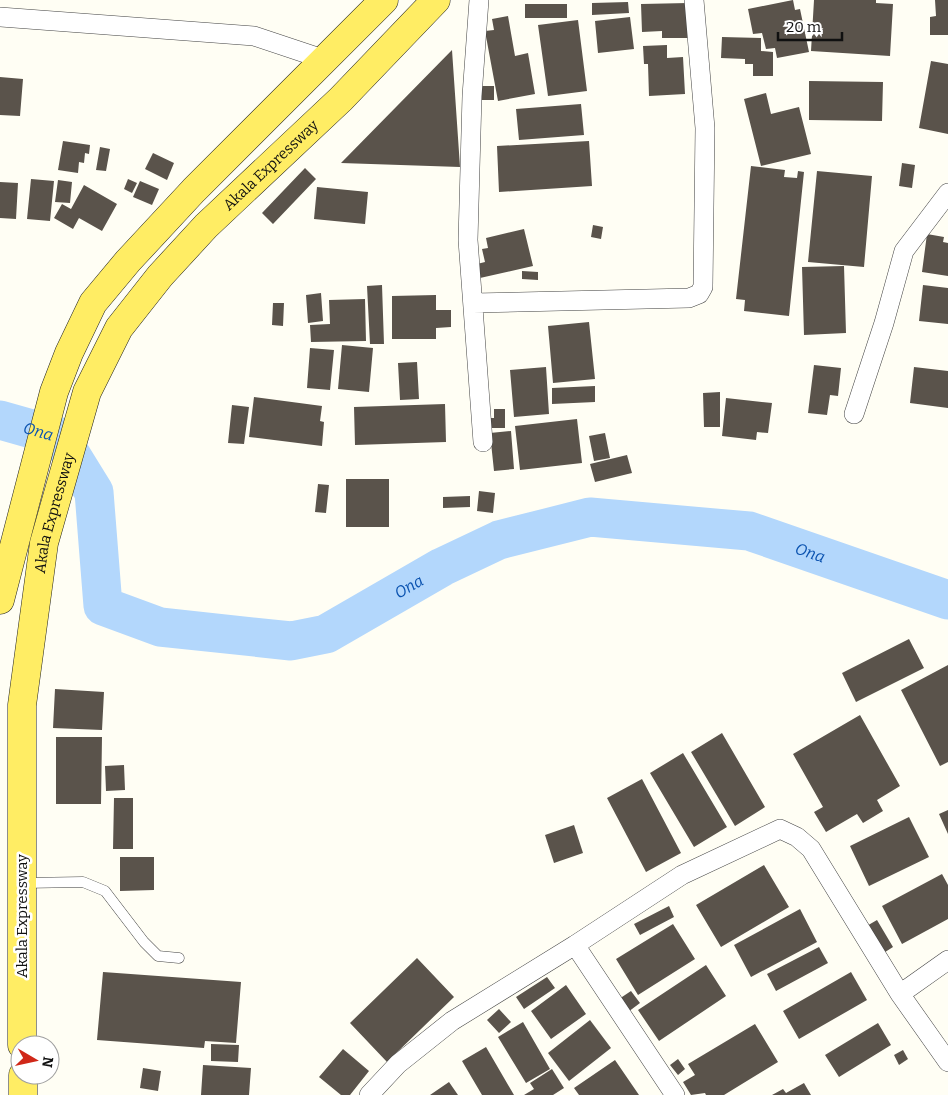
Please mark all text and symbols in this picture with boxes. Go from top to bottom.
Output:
scale bar [778,10,842,42]
text: 20 m [786,18,822,36]
street label: Akala Expressway [219,116,322,214]
water label: Ona [21,418,56,445]
street label: Akala Expressway [31,451,78,574]
water label: Ona [793,539,828,567]
water label: Ona [391,571,427,603]
street label: Akala Expressway [13,854,31,978]
north arrow [10,1035,60,1085]
text: N [38,1055,57,1069]

